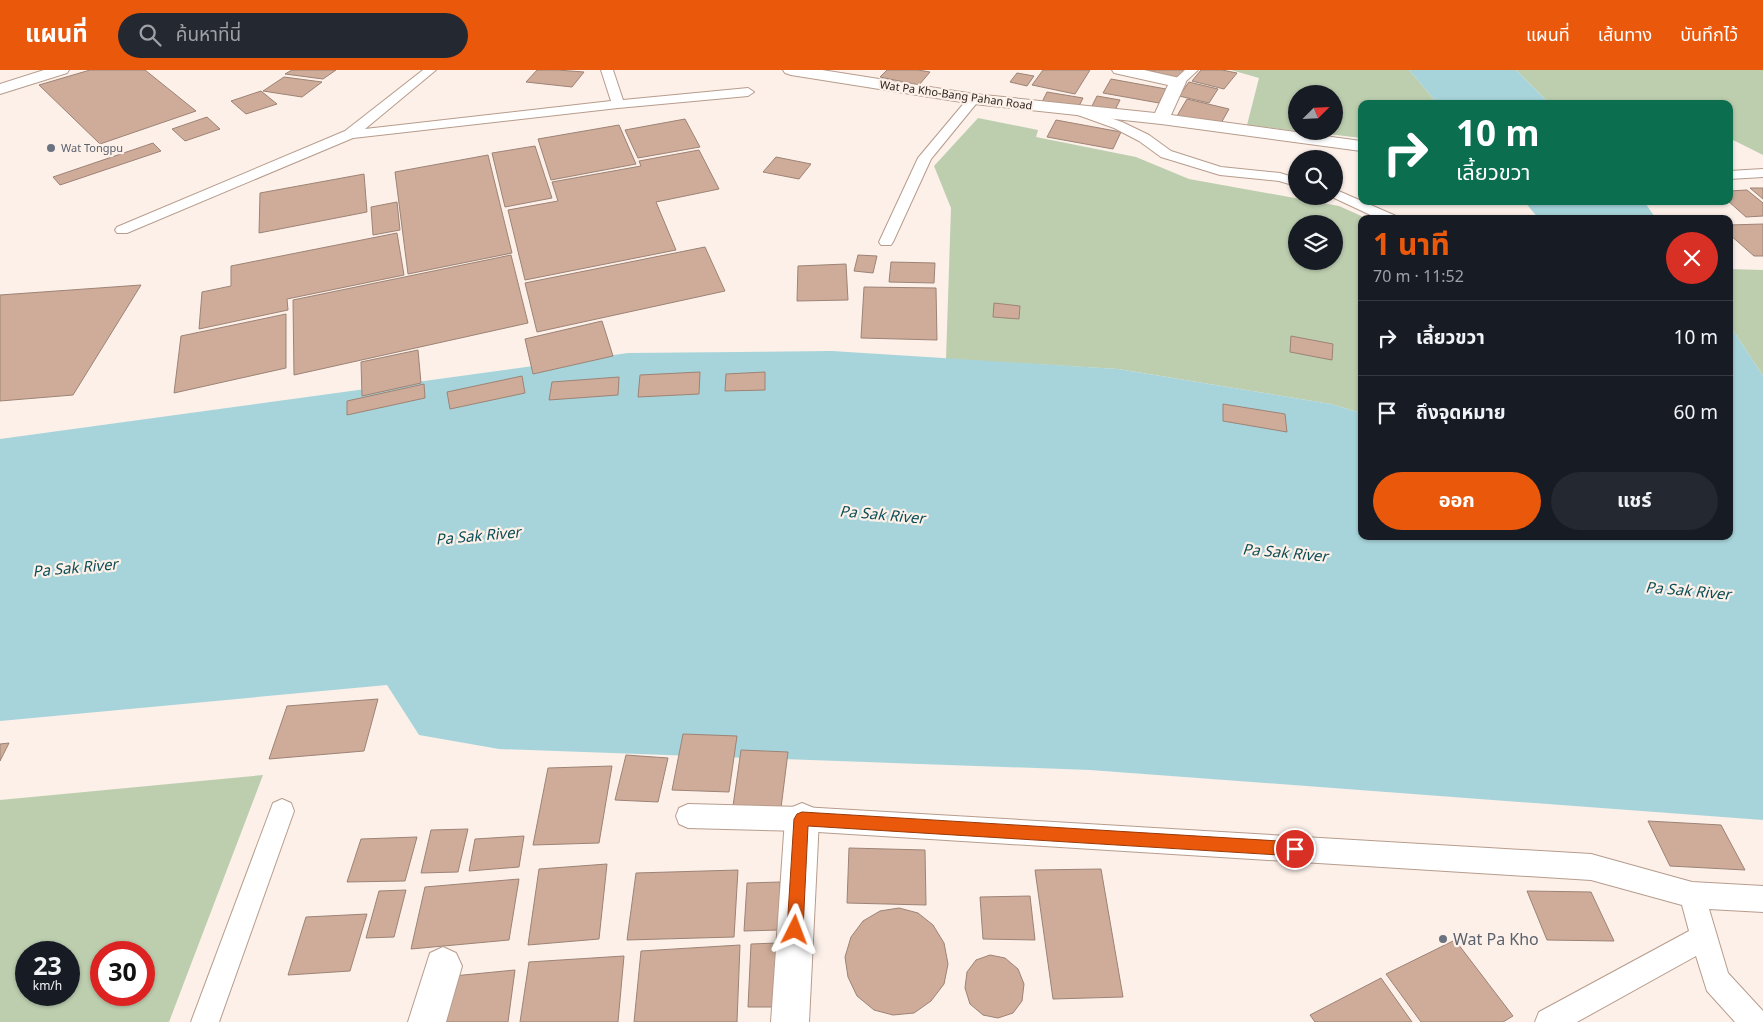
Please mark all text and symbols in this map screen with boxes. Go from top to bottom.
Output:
search box [118,13,468,58]
text: แผนที่ [25,17,88,53]
icon: search [136,21,164,49]
text: ค้นหาที่นี่ [176,21,241,50]
text: แผนที่ [1526,22,1570,49]
text: เส้นทาง [1598,22,1652,49]
text: บันทึกไว้ [1680,22,1738,49]
street label: Wat Pa Kho-Bang Pahan Road [878,76,1033,115]
north arrow [1288,85,1342,140]
map controls [1288,85,1343,270]
text: 10 m [1456,109,1540,162]
icon: right [1373,120,1438,185]
place label: Wat Tongpu [61,140,123,157]
marker: Wat Tongpu [45,142,57,154]
button: search [1288,150,1343,205]
text: เลี้ยวขวา [1456,157,1531,190]
button: layers [1288,215,1343,270]
text: 1 นาที [1373,223,1450,269]
button: close [1666,232,1718,284]
text: 70 m · 11:52 [1373,265,1464,289]
icon: right [1373,324,1401,352]
text: เลี้ยวขวา [1416,324,1485,353]
text: 10 m [1674,324,1718,353]
icon: arrive [1373,399,1401,427]
text: ถึงจุดหมาย [1416,399,1506,428]
text: 60 m [1674,399,1718,428]
button: ออก [1373,472,1541,530]
button: แชร์ [1551,472,1718,530]
water label: Pa Sak River [838,500,927,531]
water label: Pa Sak River [434,521,523,552]
water label: Pa Sak River [1241,538,1330,569]
water label: Pa Sak River [31,553,120,584]
water label: Pa Sak River [1644,576,1733,607]
pin [1274,828,1316,870]
icon: arrive [1281,835,1309,863]
position arrow [768,903,820,955]
place label: Wat Pa Kho [1453,928,1539,952]
marker: Wat Pa Kho [1437,933,1449,945]
speed limit sign: 30 [90,941,155,1006]
text: 23 [33,948,62,986]
text: km/h [33,977,62,995]

